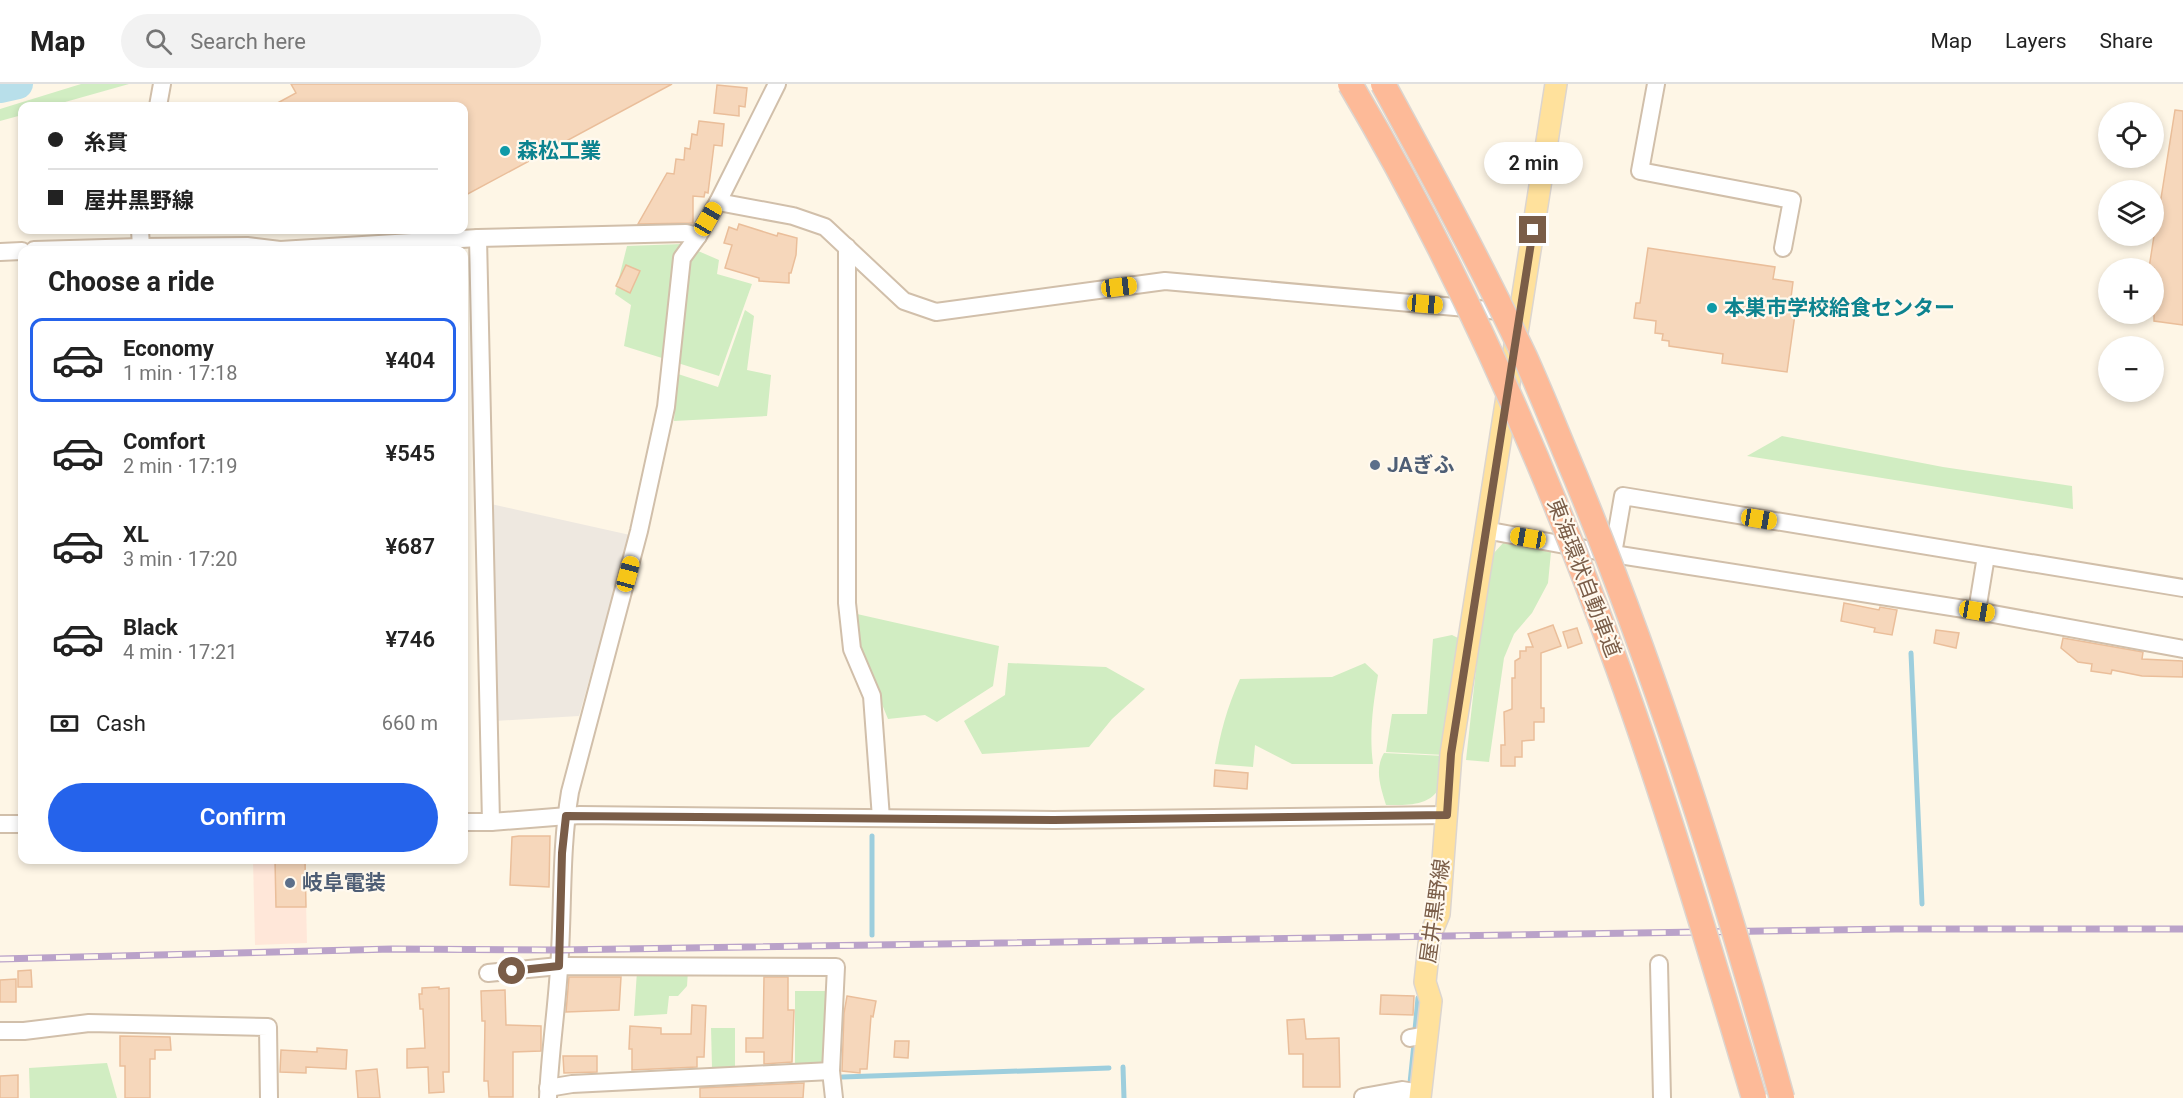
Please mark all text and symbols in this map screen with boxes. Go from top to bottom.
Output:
search box [121,14,541,68]
text: Map [30,25,85,58]
icon: search [142,25,175,58]
text: Search here [190,29,306,54]
text: Map [1930,29,1972,53]
text: Layers [2005,29,2066,53]
text: Share [2099,29,2153,53]
map controls [2098,102,2164,402]
button: locate [2098,102,2164,168]
text: 糸貫 [84,130,128,155]
place label: 森松工業 [517,139,601,163]
callout: 2 min [1484,143,1582,185]
marker: 森松工業 [498,144,512,158]
text: 2 min [1508,151,1559,175]
button: layers [2098,180,2164,246]
text: 屋井黒野線 [84,188,194,213]
car [691,199,725,239]
route end [1519,216,1546,243]
button: + [2098,258,2164,324]
text: Choose a ride [48,266,214,298]
car [1100,276,1138,298]
car [1406,293,1444,315]
place label: 本巣市学校給食センター [1724,296,1955,320]
marker: 本巣市学校給食センター [1705,301,1719,315]
icon: car [51,333,105,387]
text: Economy [123,336,214,361]
button: − [2098,336,2164,402]
text: ¥404 [386,348,435,373]
text: 1 min · 17:18 [123,361,238,385]
icon: car [51,426,105,480]
text: Comfort [123,429,205,454]
text: ¥545 [386,441,435,466]
place label: JAぎふ [1387,453,1455,477]
text: 2 min · 17:19 [123,454,238,478]
marker: JAぎふ [1368,458,1382,472]
street label: 東海環状自動車道 [1543,495,1625,661]
car [1740,507,1778,531]
icon: car [51,519,105,573]
text: XL [123,522,149,547]
car [1509,526,1547,550]
text: ¥687 [386,534,435,559]
text: 3 min · 17:20 [123,547,238,571]
car [615,554,641,594]
car [1958,599,1996,623]
icon: car [51,612,105,666]
text: Black [123,615,178,640]
text: ¥746 [386,627,435,652]
text: 4 min · 17:21 [123,640,238,664]
icon: cash [48,707,81,740]
text: Cash [96,711,146,736]
text: 660 m [382,711,438,735]
button: Confirm [48,783,438,852]
street label: 屋井黒野線 [1416,857,1454,965]
place label: 岐阜電装 [302,871,386,895]
marker: 岐阜電装 [283,876,297,890]
route start [498,957,525,984]

